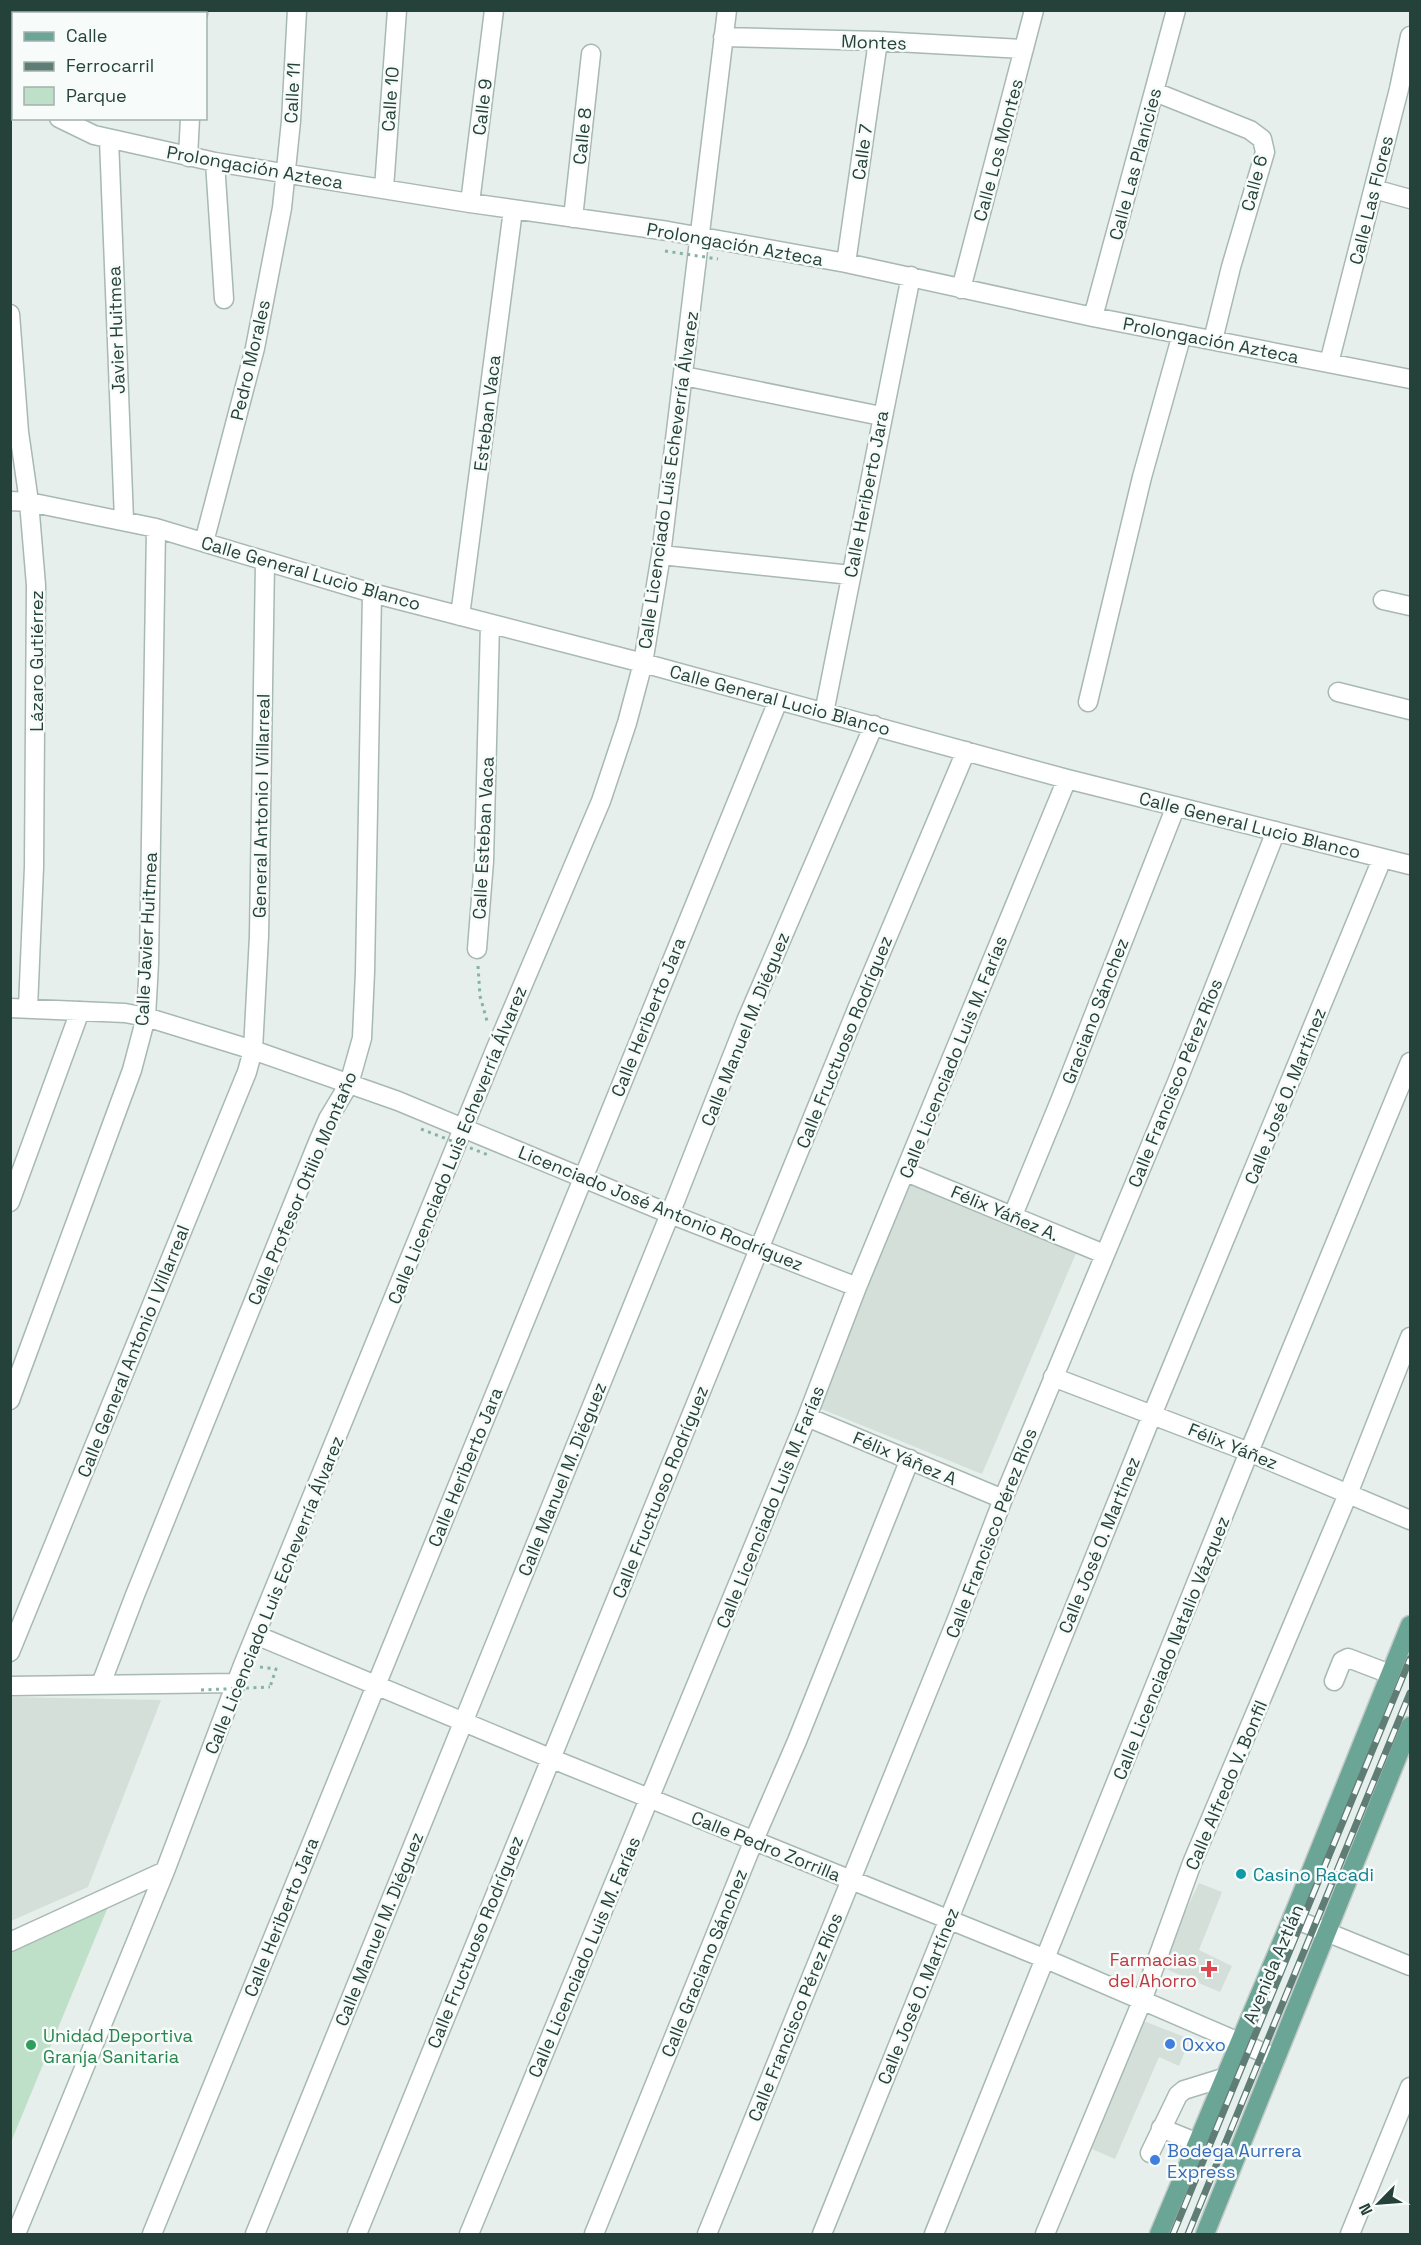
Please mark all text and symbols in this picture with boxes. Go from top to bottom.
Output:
legend [12,12,207,120]
text: Calle [66,24,107,47]
street label: Montes [841,29,907,55]
text: Ferrocarril [66,54,154,77]
street label: Calle 11 [279,62,305,124]
street label: Calle 10 [376,66,404,132]
street label: Calle Los Montes [968,76,1028,224]
street label: Calle 9 [467,77,497,137]
text: Parque [66,84,127,107]
street label: Calle Las Planicies [1104,85,1166,243]
street label: Calle 8 [568,106,596,166]
street label: Calle 7 [847,123,877,181]
street label: Calle Las Flores [1344,133,1398,267]
street label: Prolongación Azteca [165,140,345,194]
street label: Calle 6 [1236,152,1272,214]
street label: Prolongación Azteca [645,217,825,271]
street label: Javier Huitmea [102,265,130,395]
street label: Pedro Morales [225,297,275,423]
street label: Calle Licenciado Luis Echeverría Álvarez [633,309,703,651]
street label: Prolongación Azteca [1121,312,1301,368]
street label: Esteban Vaca [468,353,506,473]
street label: Calle Heriberto Jara [839,408,893,580]
street label: Calle General Lucio Blanco [199,531,423,615]
street label: Lázaro Gutiérrez [25,590,48,732]
street label: Calle General Lucio Blanco [667,659,893,741]
street label: General Antonio I Villarreal [248,694,274,918]
street label: Calle Esteban Vaca [467,756,499,920]
street label: Calle General Lucio Blanco [1137,786,1363,864]
street label: Calle Javier Huitmea [130,851,162,1027]
street label: Calle Manuel M. Diéguez [696,929,794,1129]
street label: Calle Fructuoso Rodríguez [791,932,897,1152]
street label: Calle Licenciado Luis M. Farías [894,932,1012,1182]
street label: Calle Heriberto Jara [606,934,690,1100]
street label: Graciano Sánchez [1057,935,1133,1087]
street label: Calle Francisco Pérez Ríos [1123,975,1227,1191]
street label: Calle Licenciado Luis Echeverría Álvarez [382,982,532,1308]
street label: Calle José O. Martínez [1239,1004,1331,1188]
street label: Calle Profesor Otilio Montaño [242,1068,362,1308]
street label: Licenciado José Antonio Rodríguez [515,1140,807,1276]
street label: Félix Yáñez A. [948,1180,1062,1246]
street label: Calle General Antonio I Villarreal [72,1221,194,1481]
street label: Calle Manuel M. Diéguez [513,1379,611,1579]
street label: Calle Fructuoso Rodríguez [607,1382,713,1602]
street label: Calle Licenciado Luis M. Farías [711,1382,829,1632]
street label: Calle Heriberto Jara [423,1384,507,1550]
street label: Félix Yáñez [1185,1418,1281,1474]
street label: Calle Francisco Pérez Ríos [940,1425,1042,1641]
street label: Félix Yáñez A [850,1426,960,1490]
street label: Calle Licenciado Luis Echeverría Álvarez [199,1432,349,1758]
street label: Calle José O. Martínez [1053,1453,1145,1637]
street label: Calle Licenciado Natalio Vázquez [1107,1513,1235,1783]
street label: Calle Alfredo V. Bonfil [1180,1697,1272,1873]
street label: Calle Pedro Zorrilla [688,1805,844,1887]
street label: Calle Manuel M. Diéguez [330,1829,428,2029]
street label: Calle Fructuoso Rodríguez [422,1832,528,2052]
street label: Calle Licenciado Luis M. Farías [523,1833,645,2081]
street label: Calle Heriberto Jara [239,1834,323,2000]
place label: Casino Racadi [1253,1863,1374,1886]
street label: Calle Graciano Sánchez [656,1866,752,2060]
marker: Casino Racadi [1234,1867,1248,1881]
street label: Avenida Aztlán [1237,1901,1309,2027]
street label: Calle José O. Martínez [872,1904,964,2088]
street label: Calle Francisco Pérez Ríos [743,1909,847,2125]
place label: Farmacias del Ahorro [1108,1948,1197,1992]
marker: Farmacias del Ahorro [1202,1962,1216,1976]
place label: Unidad Deportiva Granja Sanitaria [43,2024,193,2068]
place label: Oxxo [1182,2033,1226,2056]
marker: Oxxo [1163,2037,1177,2051]
marker: Unidad Deportiva Granja Sanitaria [24,2038,38,2052]
place label: Bodega Aurrera Express [1167,2139,1302,2183]
marker: Bodega Aurrera Express [1148,2153,1162,2167]
north arrow [1349,2173,1409,2233]
text: N [1354,2200,1378,2218]

